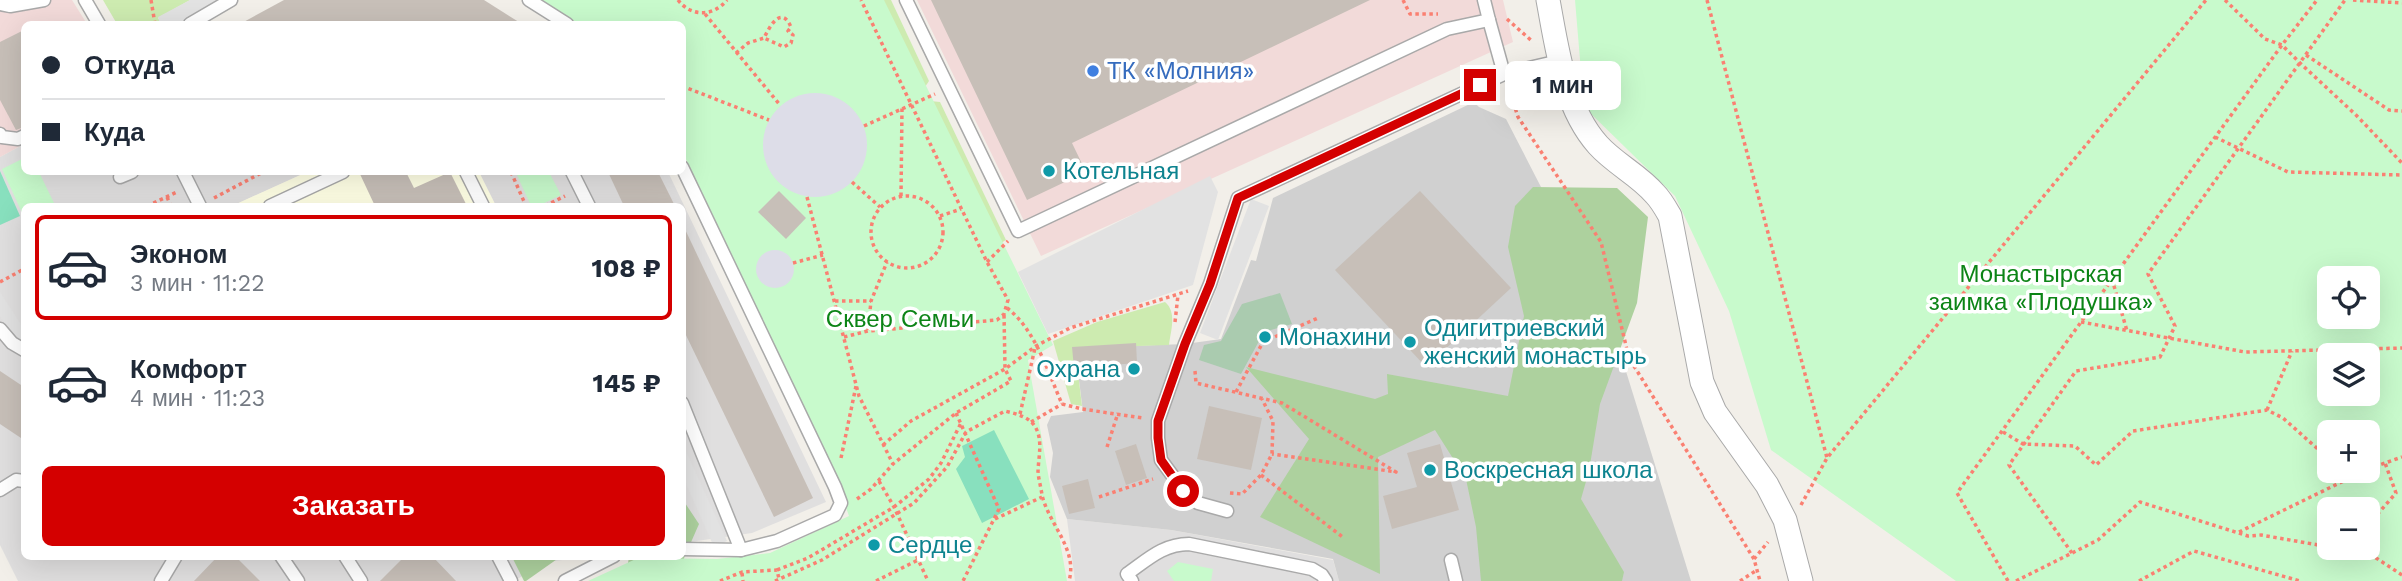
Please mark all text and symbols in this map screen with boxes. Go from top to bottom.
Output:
text: Откуда [84,50,175,80]
place label: ТК «Молния» [1107,57,1254,85]
callout: 1 мин [1504,60,1620,110]
marker: ТК «Молния» [1085,63,1101,79]
route end [1464,69,1496,101]
text: 1 мин [1532,72,1594,99]
text: Куда [84,117,145,147]
place label: Котельная [1063,157,1179,185]
marker: Котельная [1041,163,1057,179]
icon: car [46,236,109,299]
text: Эконом [130,239,228,269]
text: 108 ₽ [591,253,661,283]
park label: Монастырская заимка «Плодушка» [1929,260,2153,316]
map controls [2317,266,2380,560]
button: locate [2317,266,2380,329]
text: 3 мин · 11:22 [130,270,265,297]
park label: Сквер Семьи [826,305,974,333]
place label: Одигитриевский женский монастырь [1424,314,1647,370]
place label: Монахини [1279,323,1391,351]
marker: Монахини [1257,329,1273,345]
marker: Одигитриевский женский монастырь [1402,334,1418,350]
button: layers [2317,343,2380,406]
icon: car [46,351,109,414]
text: Комфорт [130,354,247,384]
place label: Охрана [1036,355,1121,383]
marker: Охрана [1126,361,1142,377]
text: 145 ₽ [593,368,661,398]
text: 4 мин · 11:23 [130,385,265,412]
button: + [2317,420,2380,483]
place label: Воскресная школа [1444,456,1653,484]
marker: Воскресная школа [1422,462,1438,478]
button: Заказать [42,466,665,546]
route start [1167,475,1199,507]
button: − [2317,497,2380,560]
place label: Сердце [888,531,972,559]
marker: Сердце [866,537,882,553]

